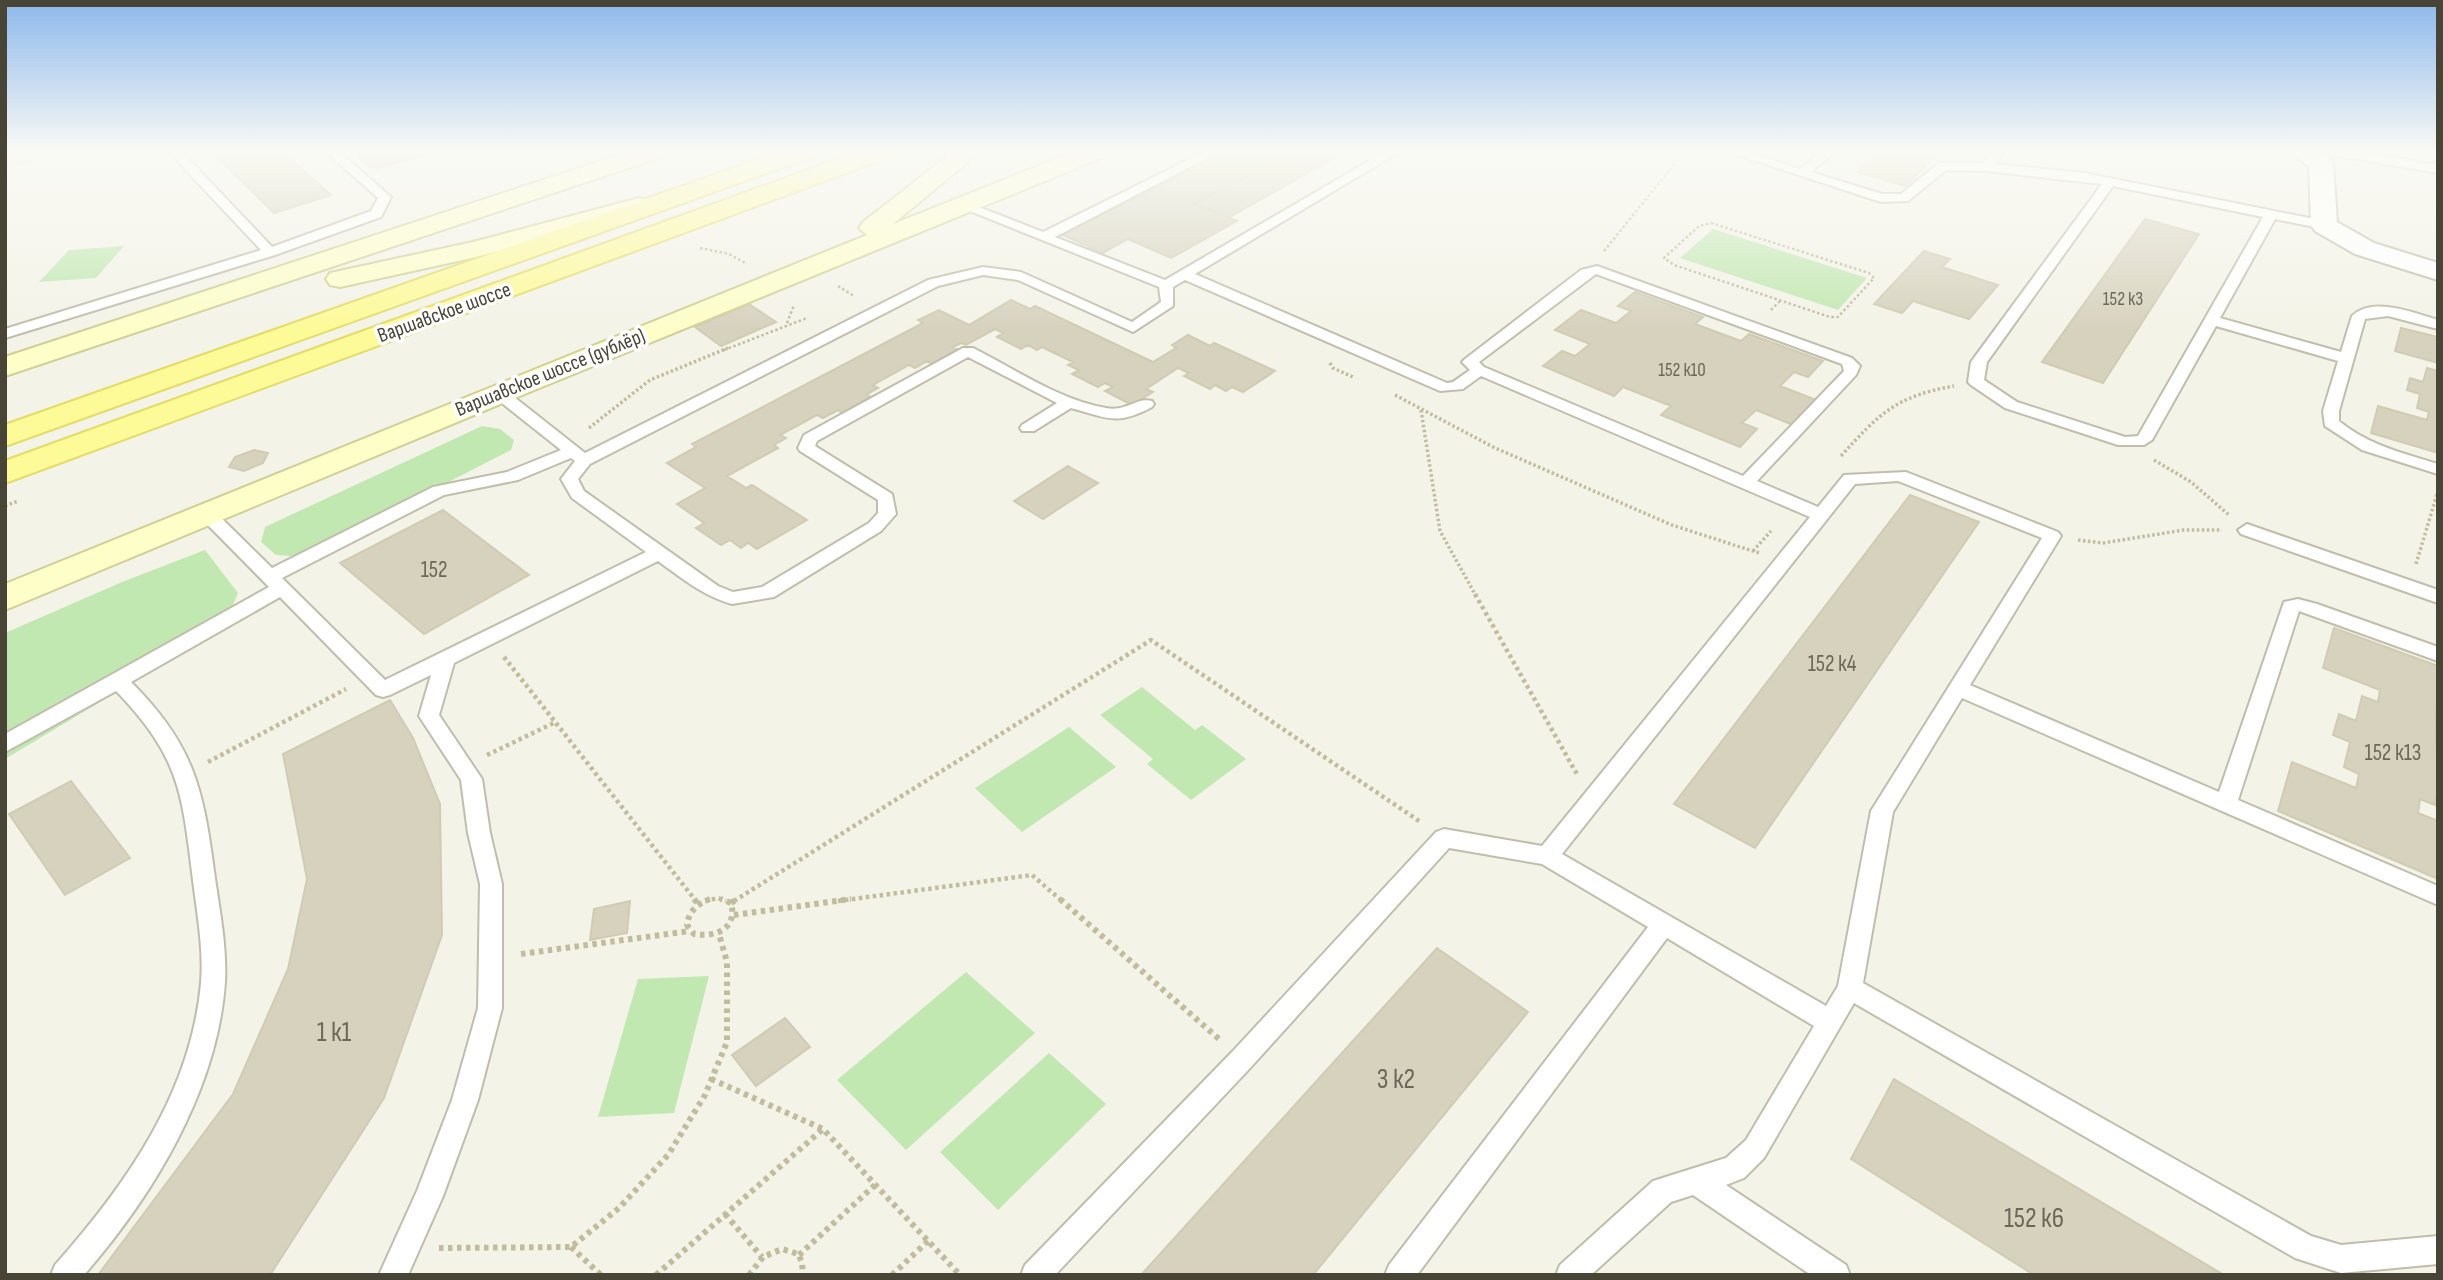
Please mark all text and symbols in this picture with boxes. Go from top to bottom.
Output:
street label: Варшавское шоссе [374,277,514,348]
house number: 152 к3 [2103,288,2143,311]
street label: Варшавское шоссе (дублёр) [452,323,649,422]
house number: 152 к10 [1658,359,1706,382]
house number: 152 [421,556,447,584]
house number: 152 к4 [1808,650,1857,678]
house number: 152 к13 [2365,739,2421,767]
house number: 1 к1 [317,1016,352,1049]
house number: 3 к2 [1377,1063,1415,1096]
house number: 152 к6 [2004,1202,2064,1235]

